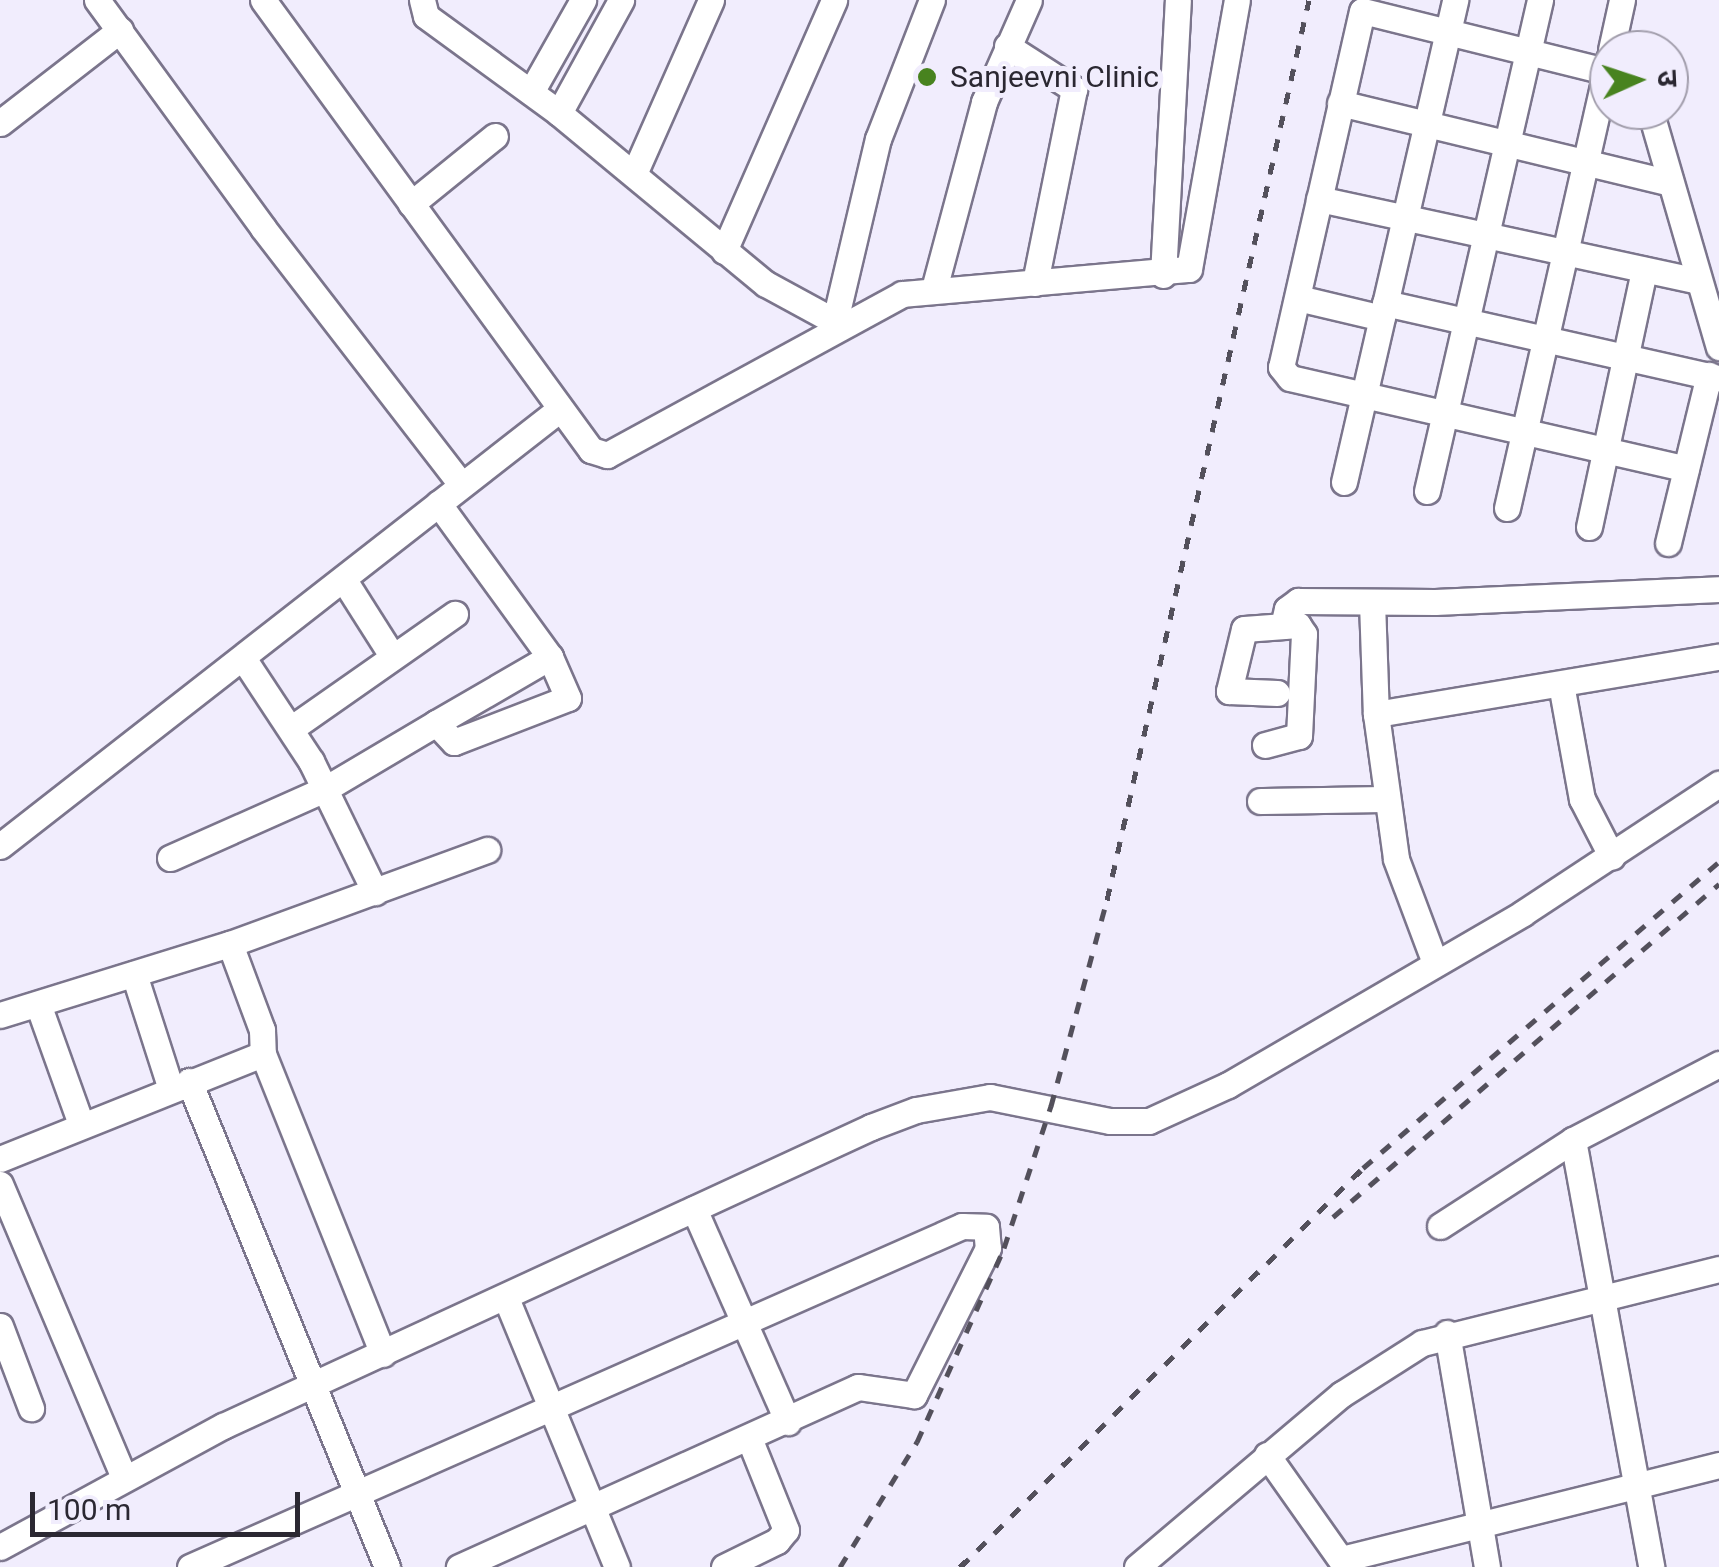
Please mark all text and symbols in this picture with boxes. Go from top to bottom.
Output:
north arrow [1589,30,1689,130]
place label: Sanjeevni Clinic [950,59,1159,95]
marker: Sanjeevni Clinic [914,64,940,90]
text: उ [1651,69,1684,88]
scale bar [35,1472,305,1534]
text: 100 m [47,1492,131,1527]

